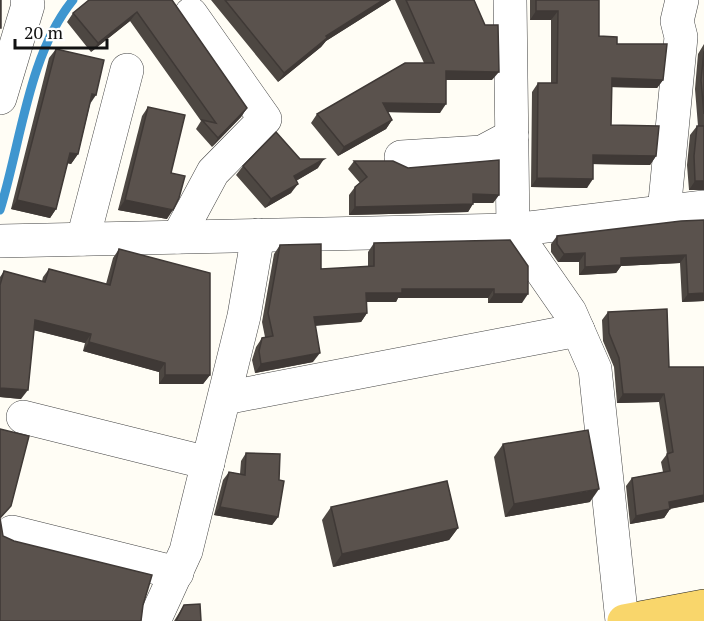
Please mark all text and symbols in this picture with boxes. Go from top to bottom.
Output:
scale bar [15,12,106,50]
text: 20 m [24,20,64,44]

